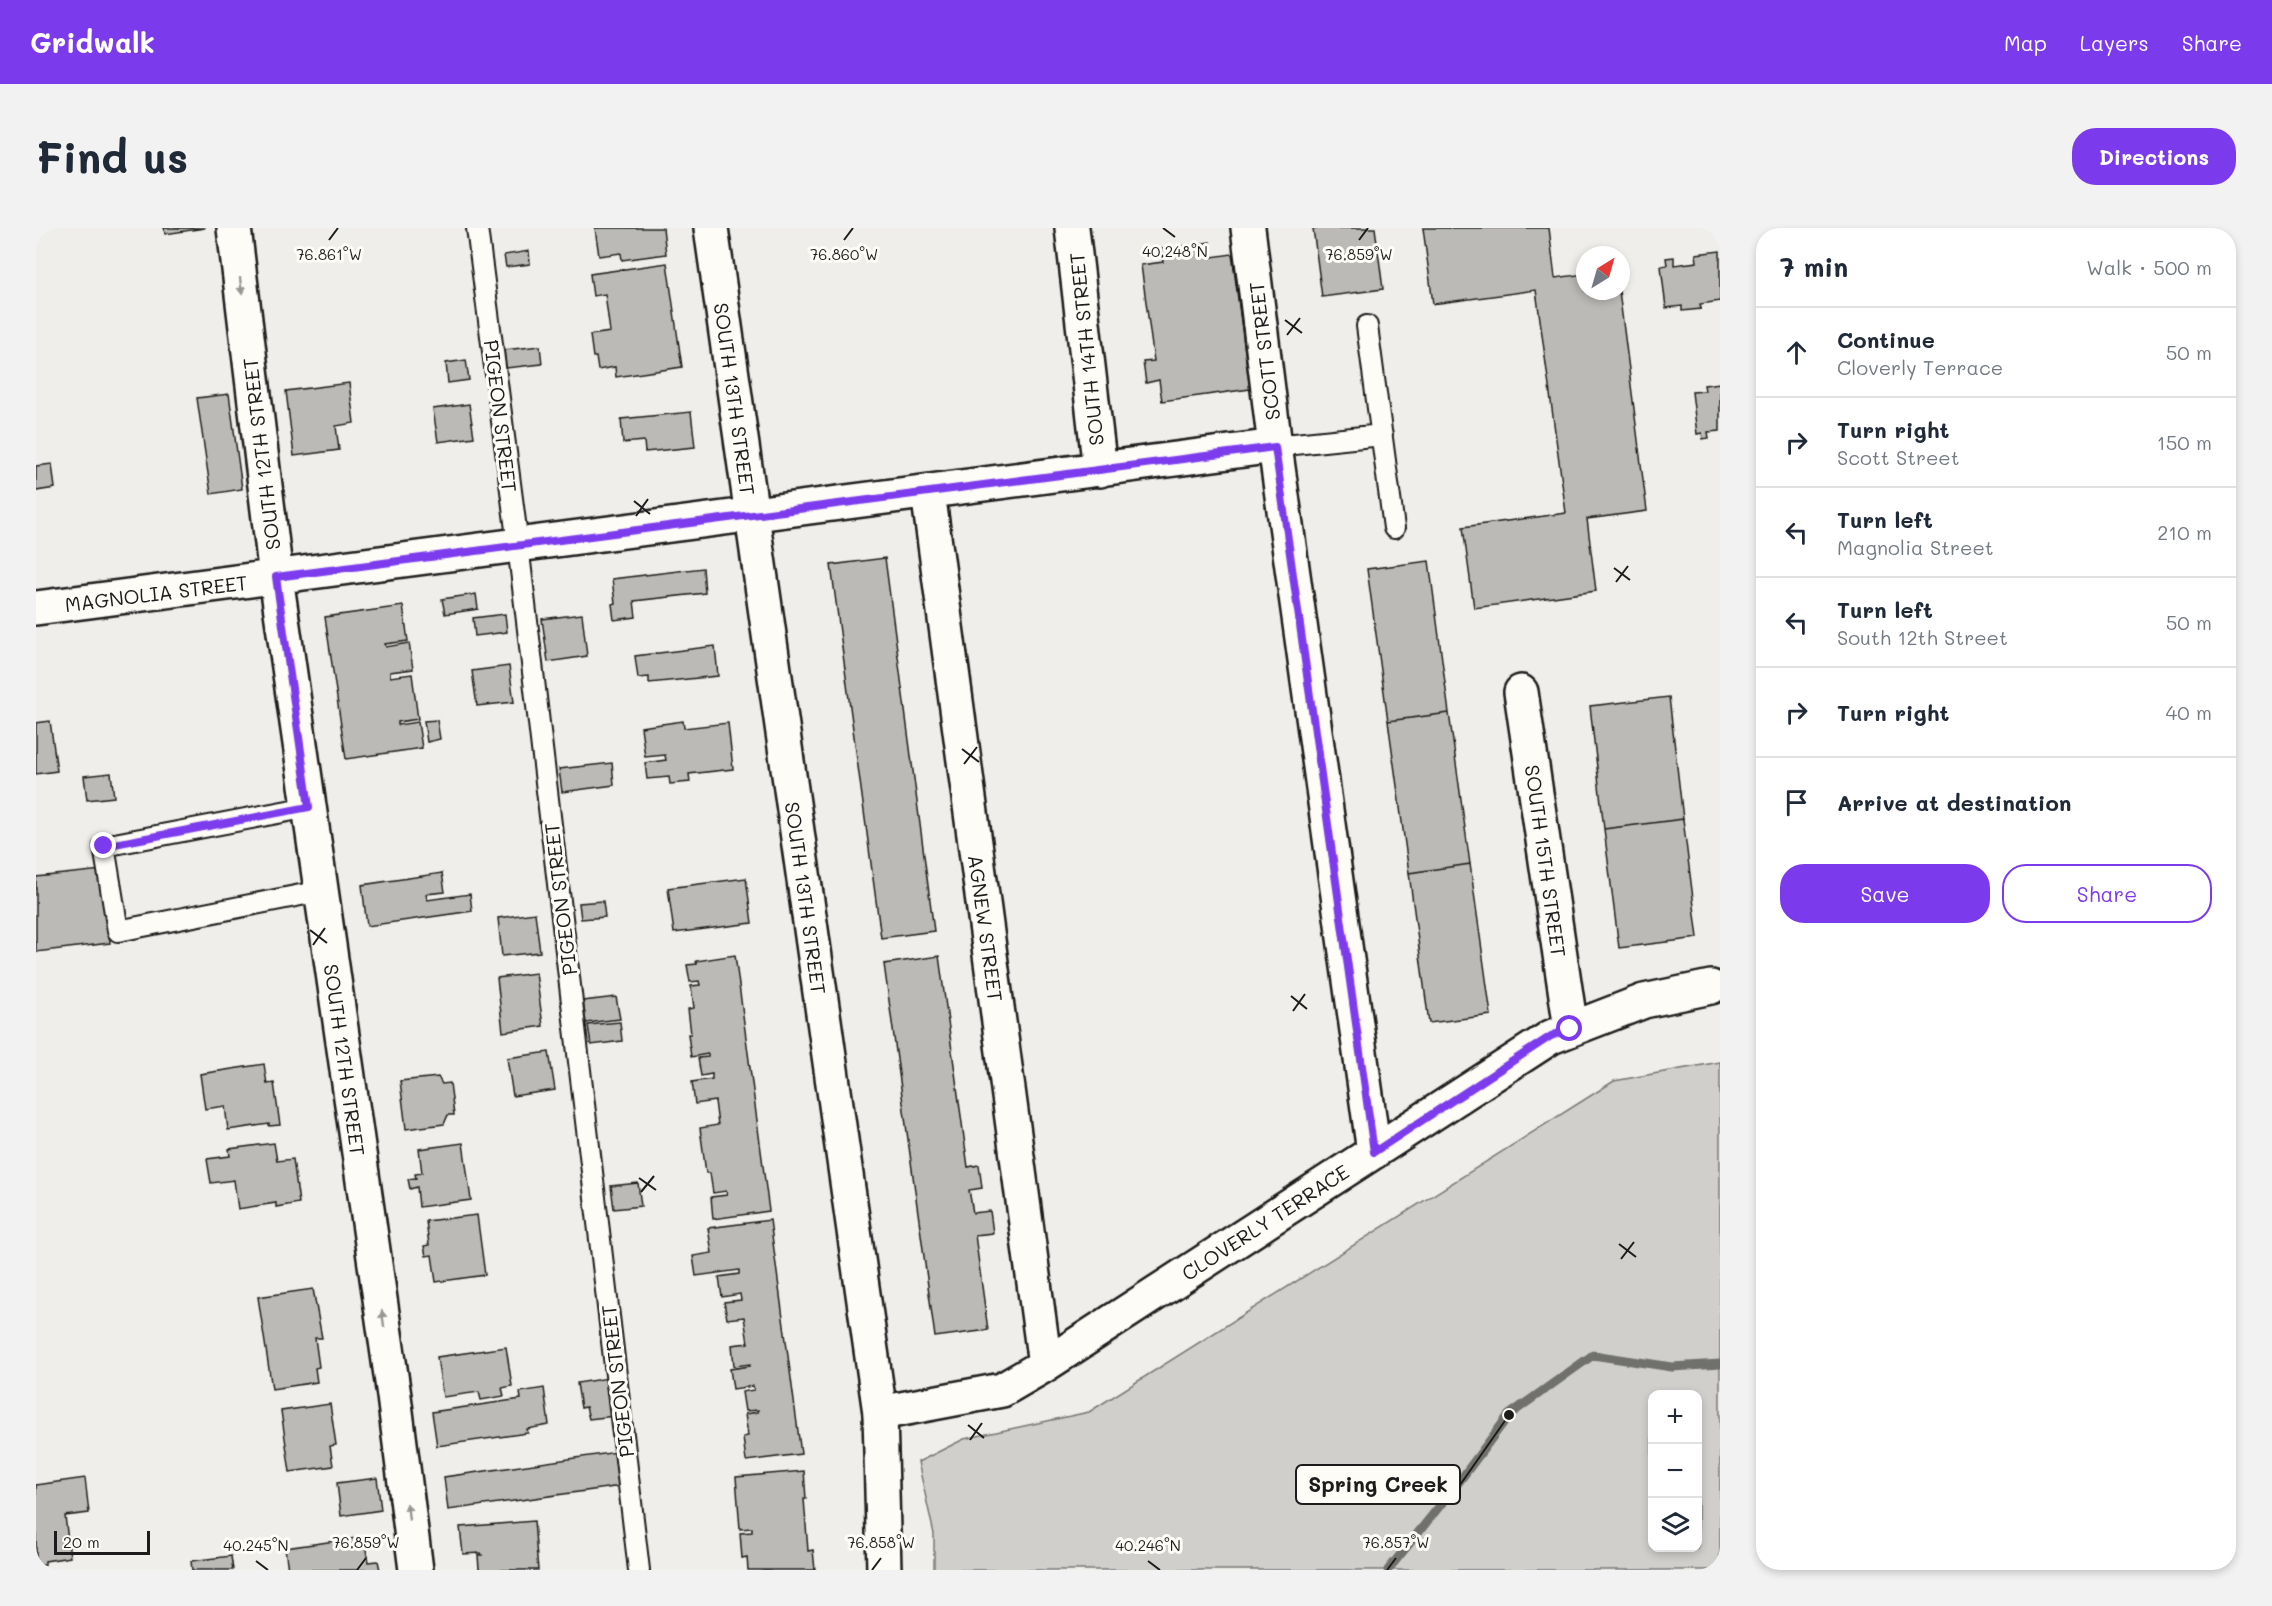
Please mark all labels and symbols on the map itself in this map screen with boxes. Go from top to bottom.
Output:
text: 40.248°N [1142,241,1208,261]
text: 76.861°W [296,244,362,264]
text: 76.860°W [810,244,878,264]
text: 76.859°W [1325,244,1393,264]
north arrow [1576,246,1630,300]
street label: SOUTH 14TH STREET [1063,251,1109,447]
one-way arrow [237,277,246,296]
street label: SCOTT STREET [1243,280,1285,422]
street label: SOUTH 13TH STREET [709,301,761,497]
street label: PIGEON STREET [479,338,523,494]
street label: SOUTH 12TH STREET [236,356,286,552]
street label: MAGNOLIA STREET [63,569,249,617]
street label: SOUTH 15TH STREET [1520,763,1572,959]
street label: SOUTH 13TH STREET [780,800,832,996]
street label: PIGEON STREET [538,821,582,977]
route end [90,832,116,858]
street label: AGNEW STREET [963,853,1009,1003]
street label: SOUTH 12TH STREET [319,962,371,1158]
route start [1556,1015,1582,1041]
street label: CLOVERLY TERRACE [1176,1158,1354,1286]
street label: PIGEON STREET [595,1303,639,1459]
one-way arrow [378,1309,387,1328]
callout: Spring Creek [1296,1465,1460,1504]
text: Spring Creek [1308,1470,1448,1497]
one-way arrow [404,1502,413,1521]
scale bar [54,1528,150,1556]
text: 76.859°W [332,1532,400,1552]
text: 76.858°W [847,1532,915,1552]
text: 76.857°W [1363,1532,1429,1552]
text: 40.245°N [223,1535,289,1555]
text: 40.246°N [1115,1535,1181,1555]

